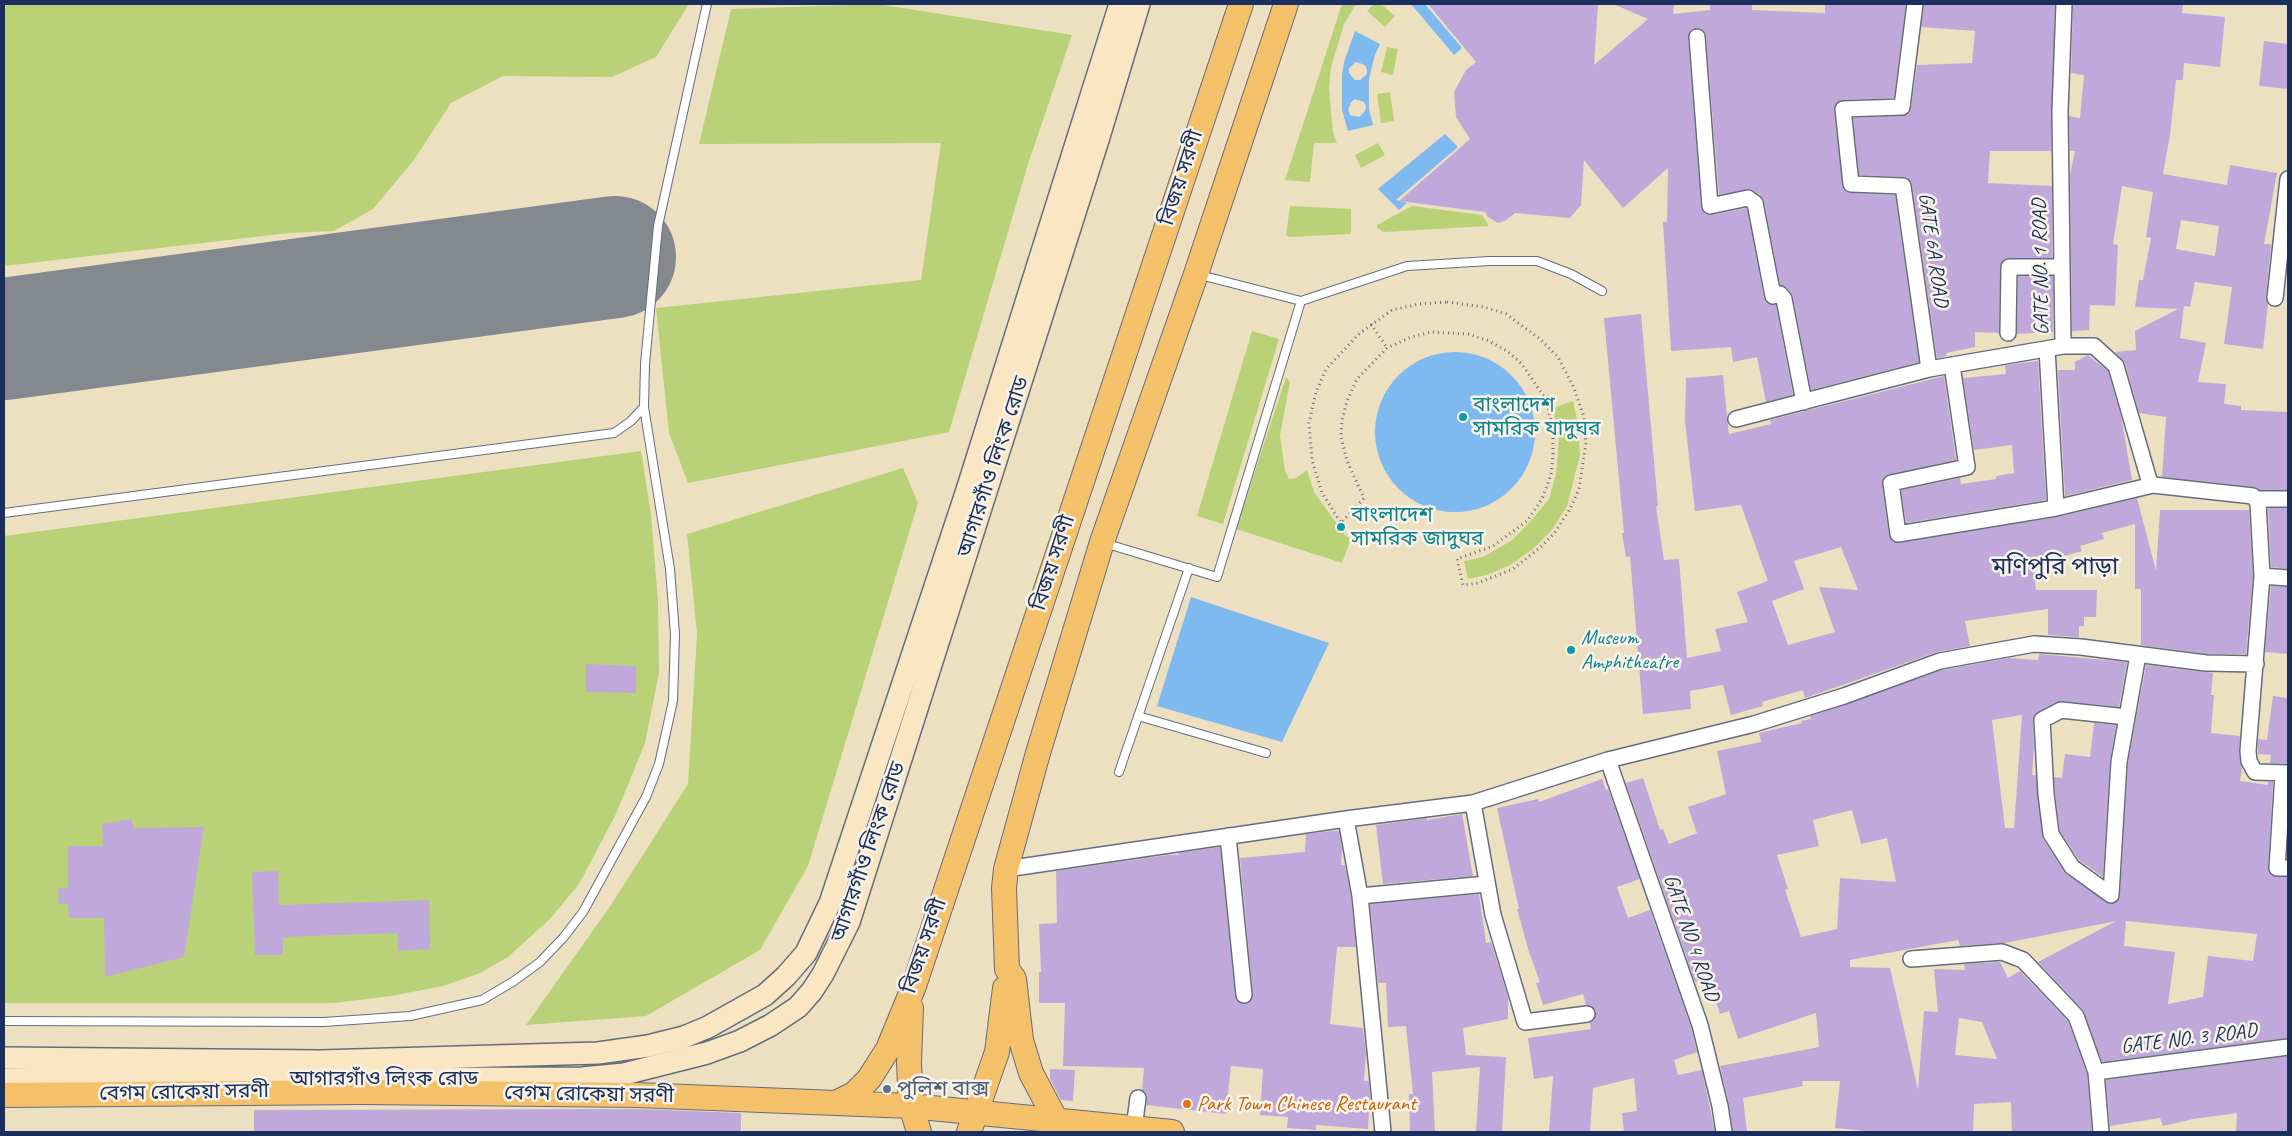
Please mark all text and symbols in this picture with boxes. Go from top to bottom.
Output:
street label: বিজয় সরণী [1155,127,1209,229]
street label: GATE 6A ROAD [1913,191,1953,309]
street label: GATE NO. 1 ROAD [2027,198,2055,336]
street label: আগারগাঁও লিংক রোড [953,373,1035,561]
place label: বাংলাদেশ সামরিক যাদুঘর [1473,392,1601,442]
marker: বাংলাদেশ সামরিক যাদুঘর [1457,411,1469,423]
place label: বাংলাদেশ সামরিক জাদুঘর [1351,502,1484,552]
street label: বিজয় সরণী [1027,512,1081,614]
marker: বাংলাদেশ সামরিক জাদুঘর [1335,521,1347,533]
district label: মণিপুরি পাড়া [1992,554,2118,582]
place label: Museum Amphitheatre [1581,625,1678,675]
marker: Museum Amphitheatre [1565,644,1577,656]
street label: আগারগাঁও লিংক রোড [826,759,912,945]
street label: GATE NO 4 ROAD [1658,871,1724,1005]
street label: বিজয় সরণী [897,895,953,997]
street label: GATE NO. 3 ROAD [2120,1018,2258,1060]
street label: আগারগাঁও লিংক রোড [290,1066,478,1092]
place label: পুলিশ বাক্স [897,1076,989,1102]
street label: বেগম রোকেয়া সরণী [99,1079,269,1107]
street label: বেগম রোকেয়া সরণী [504,1081,674,1109]
marker: পুলিশ বাক্স [881,1083,893,1095]
place label: Park Town Chinese Restaurant [1197,1091,1416,1117]
marker: Park Town Chinese Restaurant [1181,1098,1193,1110]

